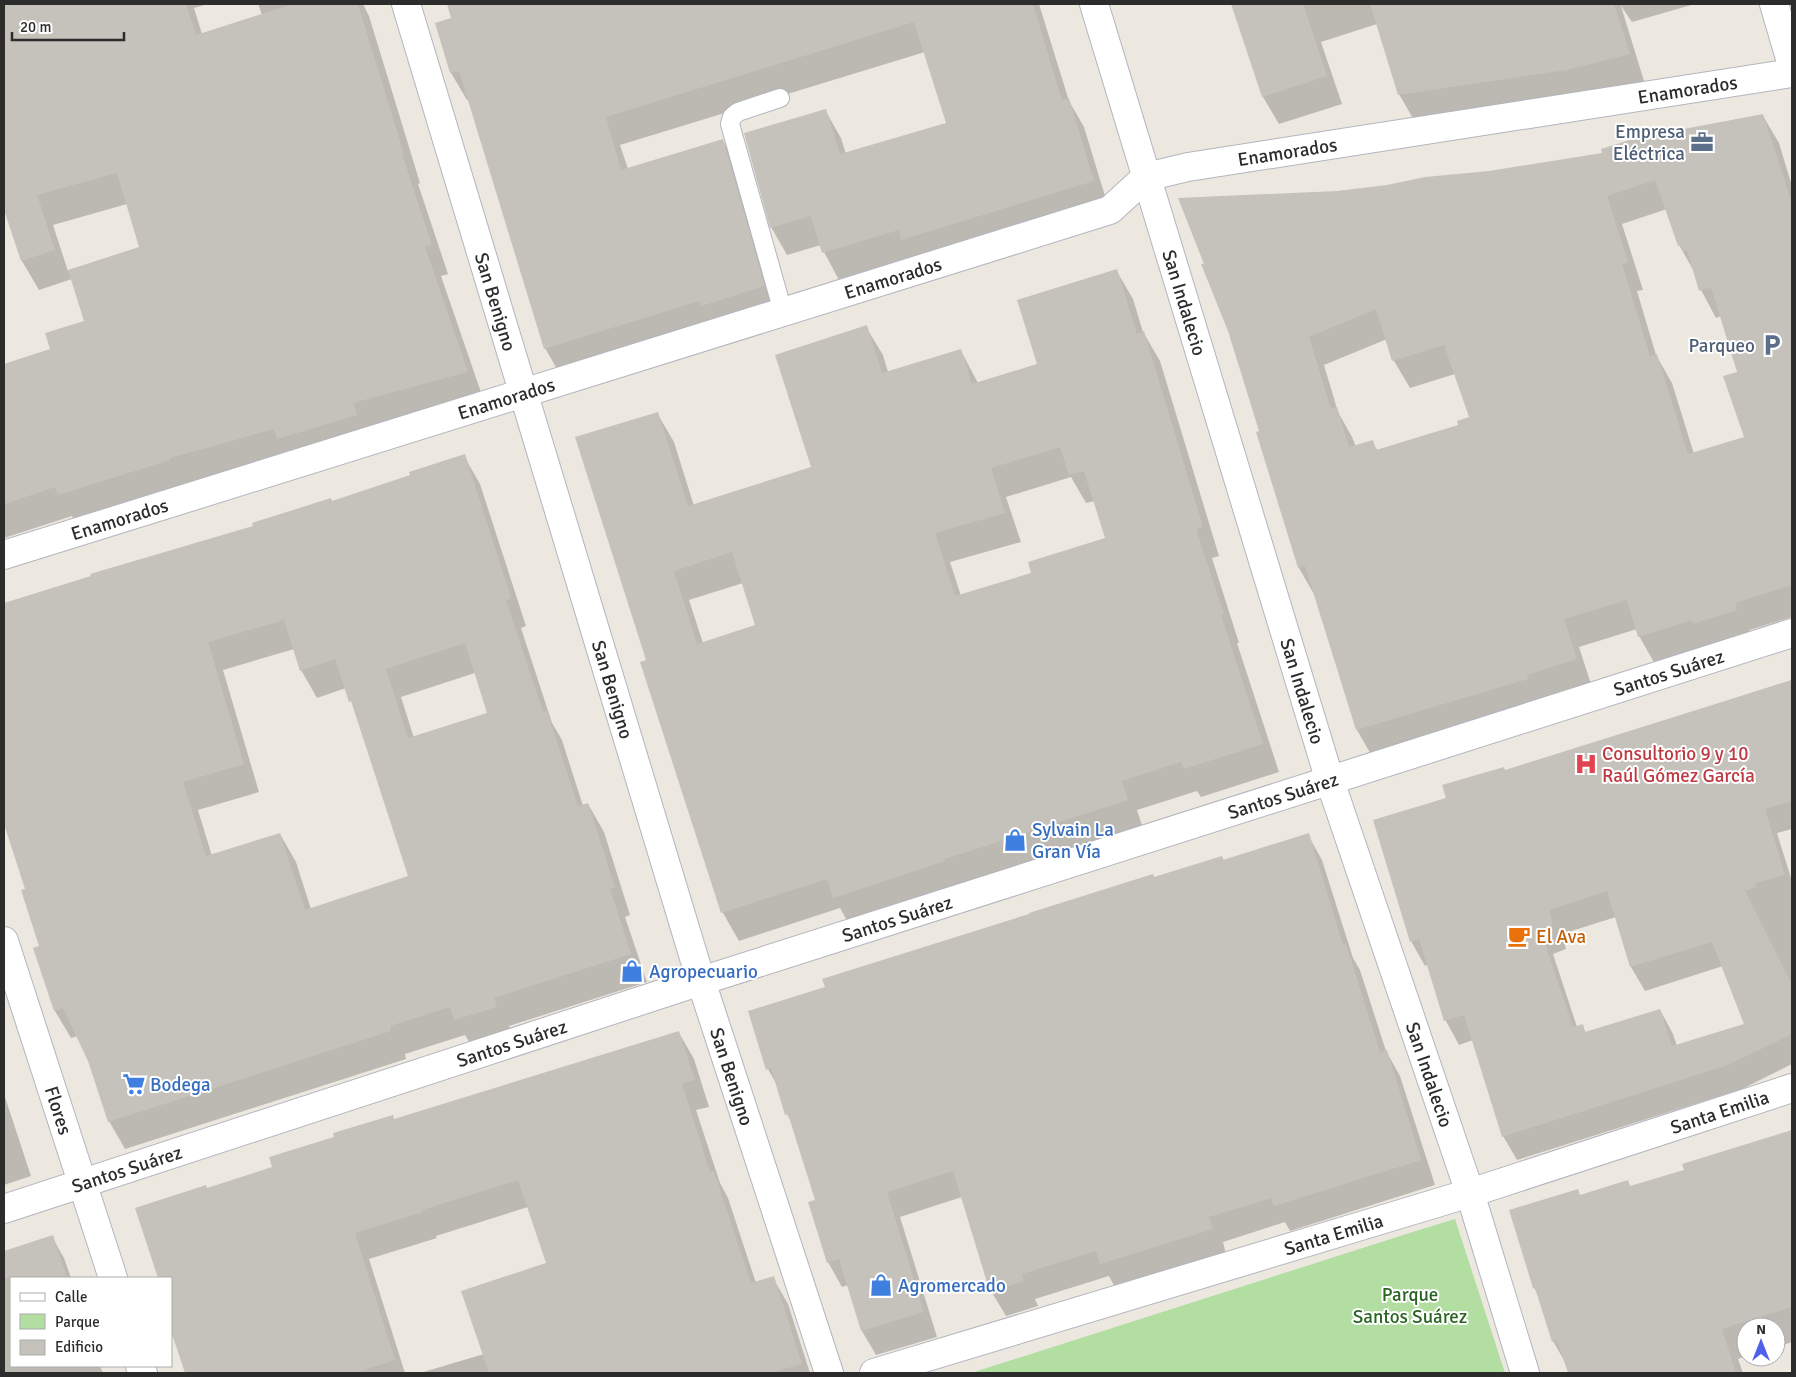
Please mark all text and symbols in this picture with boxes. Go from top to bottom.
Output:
scale bar [12,10,125,42]
text: 20 m [20,18,51,36]
street label: Enamorados [1636,71,1739,110]
place label: Empresa Eléctrica [1613,120,1685,166]
office icon: Empresa Eléctrica [1689,129,1715,155]
street label: Enamorados [1236,133,1339,172]
street label: San Indalecio [1156,247,1211,359]
street label: San Benigno [469,250,521,354]
street label: Enamorados [841,252,945,305]
parking icon: Parqueo [1759,332,1785,358]
place label: Parqueo [1688,334,1755,358]
street label: Enamorados [455,373,558,426]
street label: Enamorados [68,493,171,546]
street label: San Indalecio [1274,635,1329,747]
street label: San Benigno [586,638,638,742]
street label: Santos Suárez [1611,644,1727,702]
place label: Consultorio 9 y 10 Raúl Gómez García [1602,742,1755,788]
hospital icon: Consultorio 9 y 10 Raúl Gómez García [1573,751,1599,777]
street label: Santos Suárez [1225,768,1341,825]
place label: Sylvain La Gran Vía [1032,818,1114,864]
shop icon: Sylvain La Gran Vía [1002,827,1028,853]
street label: Santos Suárez [839,891,956,948]
cafe icon: El Ava [1506,923,1532,949]
place label: El Ava [1536,925,1586,949]
shop icon: Agropecuario [619,958,645,984]
place label: Agropecuario [649,960,758,984]
street label: Santos Suárez [454,1015,570,1073]
street label: San Indalecio [1400,1019,1458,1131]
street label: San Benigno [704,1025,758,1129]
supermarket icon: Bodega [121,1071,147,1097]
place label: Bodega [150,1073,211,1097]
street label: Flores [39,1083,77,1138]
street label: Santa Emilia [1667,1085,1772,1140]
street label: Santos Suárez [69,1141,185,1199]
street label: Santa Emilia [1281,1209,1386,1261]
shop icon: Agromercado [868,1272,894,1298]
place label: Agromercado [898,1274,1006,1298]
legend [10,1277,172,1367]
park label: Parque Santos Suárez [1353,1283,1467,1329]
text: Calle [55,1288,88,1306]
text: Parque [55,1313,100,1331]
north arrow [1736,1317,1786,1367]
text: N [1756,1321,1766,1338]
text: Edificio [55,1338,103,1356]

